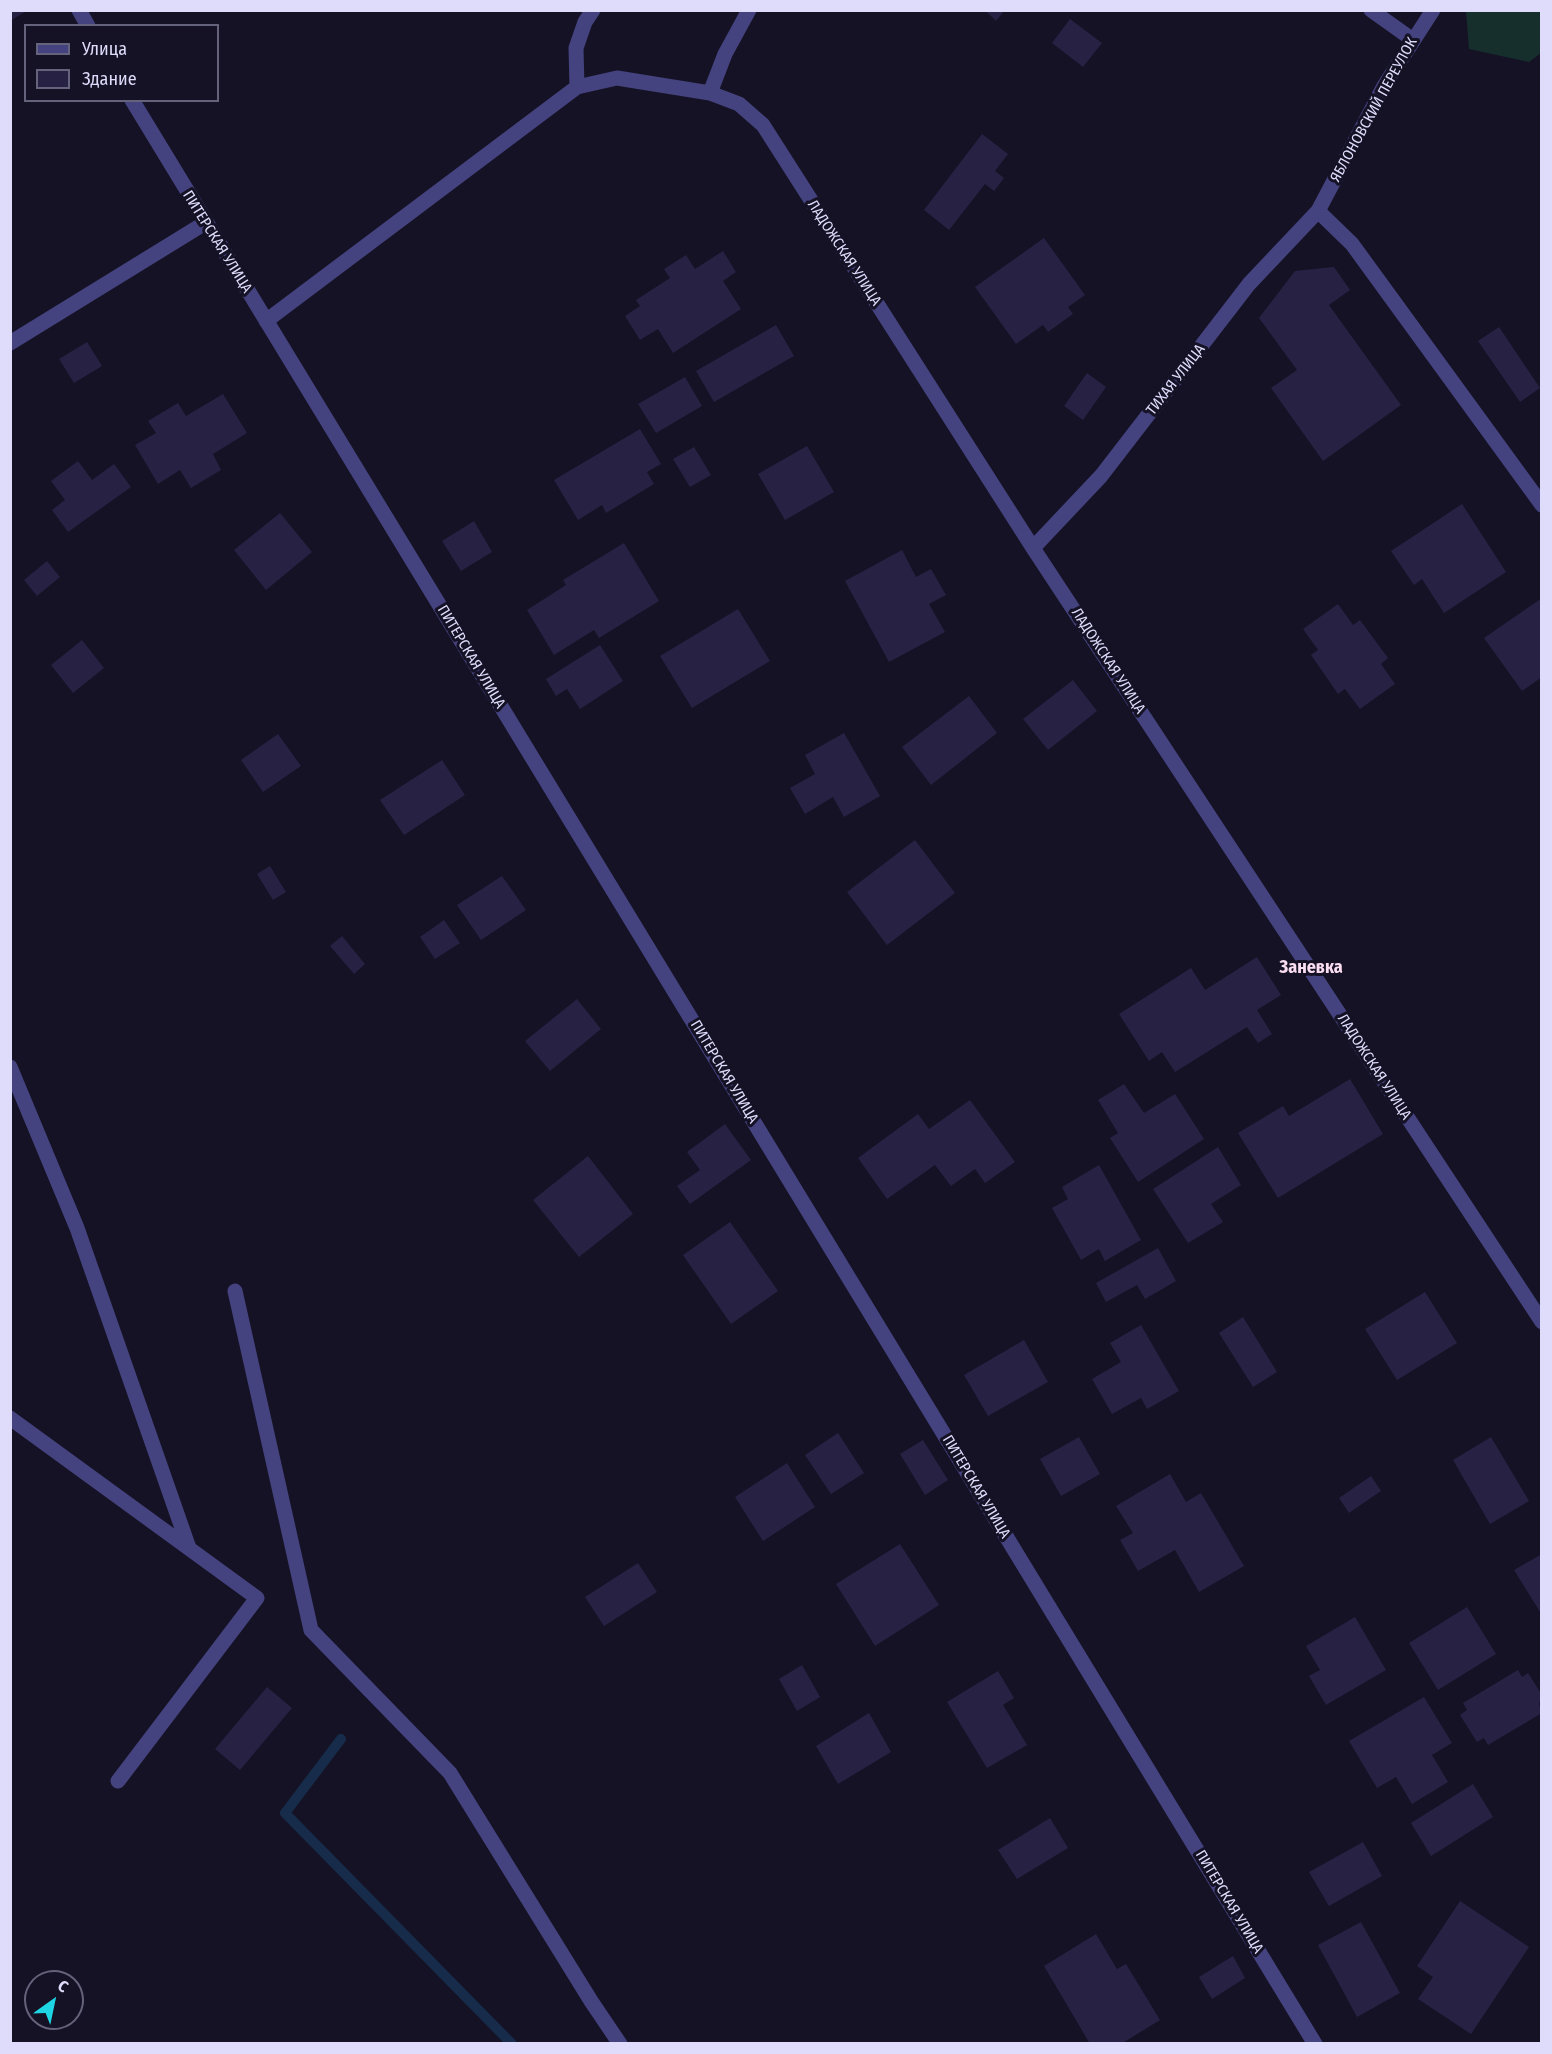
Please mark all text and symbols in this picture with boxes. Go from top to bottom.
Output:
legend [24,24,219,102]
street label: ЯБЛОНОВСКИЙ ПЕРЕУЛОК [1327,35,1421,185]
text: Улица [82,38,127,60]
text: Здание [82,68,137,90]
street label: ПИТЕРСКАЯ УЛИЦА [178,188,256,296]
street label: ЛАДОЖСКАЯ УЛИЦА [803,197,885,309]
street label: ТИХАЯ УЛИЦА [1143,341,1209,419]
street label: ПИТЕРСКАЯ УЛИЦА [433,602,509,712]
street label: ЛАДОЖСКАЯ УЛИЦА [1067,605,1149,717]
district label: Заневка [1279,957,1343,979]
street label: ЛАДОЖСКАЯ УЛИЦА [1333,1011,1415,1123]
street label: ПИТЕРСКАЯ УЛИЦА [686,1017,762,1127]
street label: ПИТЕРСКАЯ УЛИЦА [938,1432,1014,1542]
street label: ПИТЕРСКАЯ УЛИЦА [1191,1847,1267,1957]
north arrow [24,1970,84,2030]
text: С [54,1976,72,1996]

